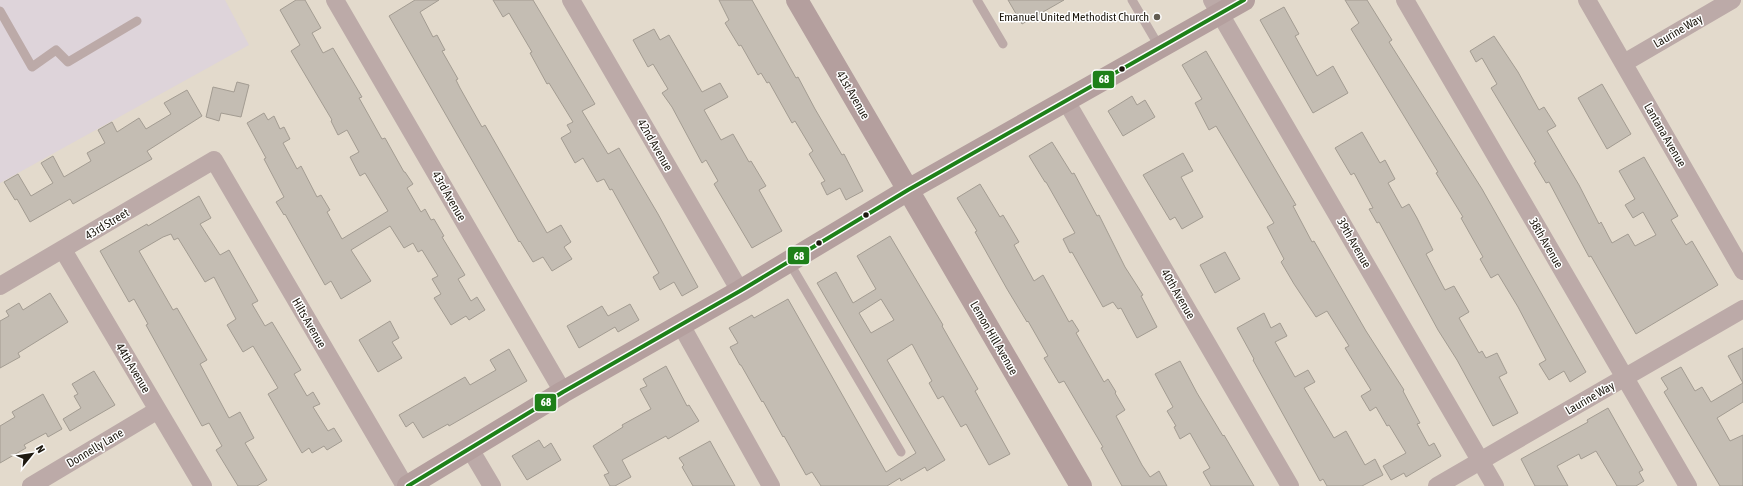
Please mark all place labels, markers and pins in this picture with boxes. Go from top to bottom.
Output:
place label: Emanuel United Methodist Church [999,10,1149,24]
marker: Emanuel United Methodist Church [1152,12,1162,22]
unlabelled marker [1117,64,1127,74]
unlabelled marker [861,210,871,220]
unlabelled marker [814,238,824,248]

